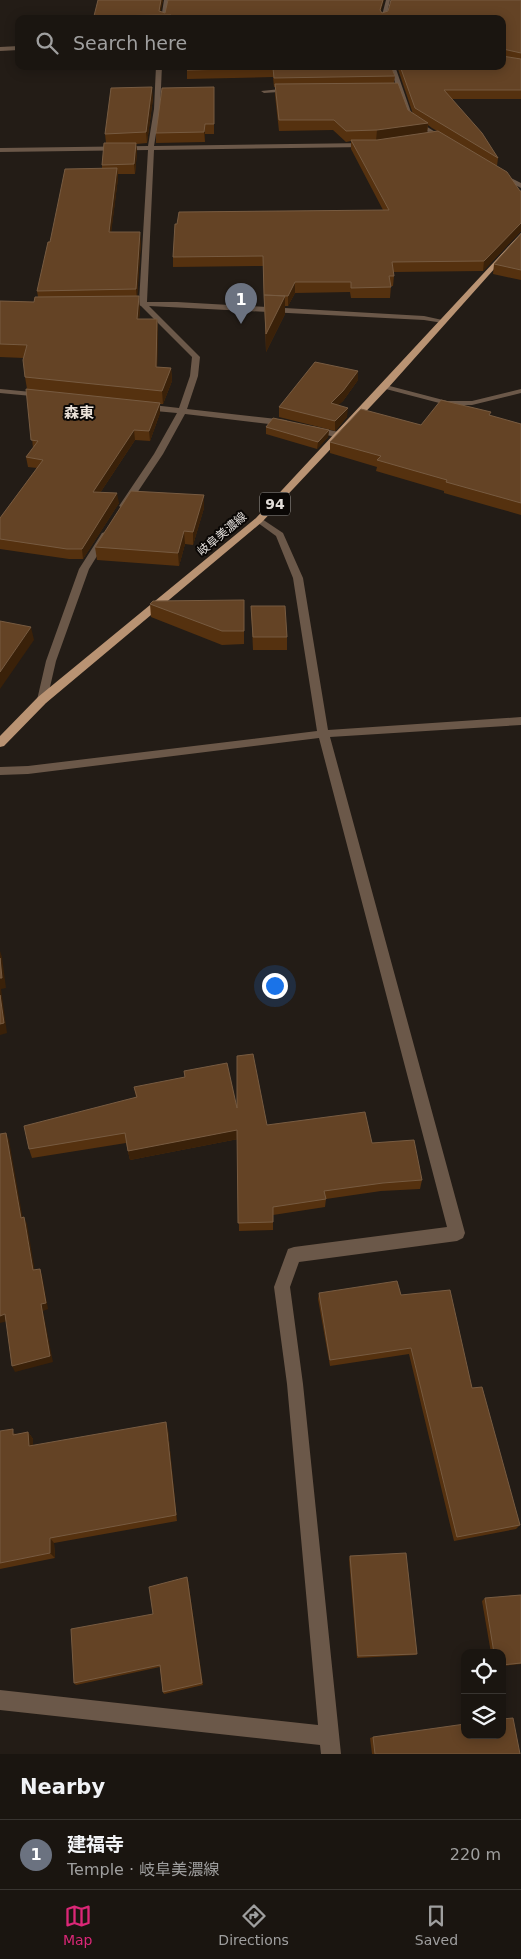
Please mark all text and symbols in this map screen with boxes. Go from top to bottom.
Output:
search box [15,15,506,70]
icon: search [33,29,61,57]
text: Search here [73,32,187,54]
pin: 1 [225,283,257,324]
district label: 森東 [64,404,94,422]
road number: 94 [260,492,290,516]
street label: 岐阜美濃線 [195,509,249,559]
your location [262,973,288,999]
map controls [461,1649,506,1739]
button: locate [461,1649,506,1694]
button: layers [461,1694,506,1739]
text: Nearby [20,1775,105,1799]
text: 建福寺 [67,1833,124,1855]
text: 1 [30,1845,42,1864]
text: 220 m [450,1845,501,1864]
text: Temple · 岐阜美濃線 [67,1860,219,1879]
tab: Map [63,1902,92,1948]
tab: Directions [218,1902,289,1948]
tab: Saved [415,1902,458,1948]

